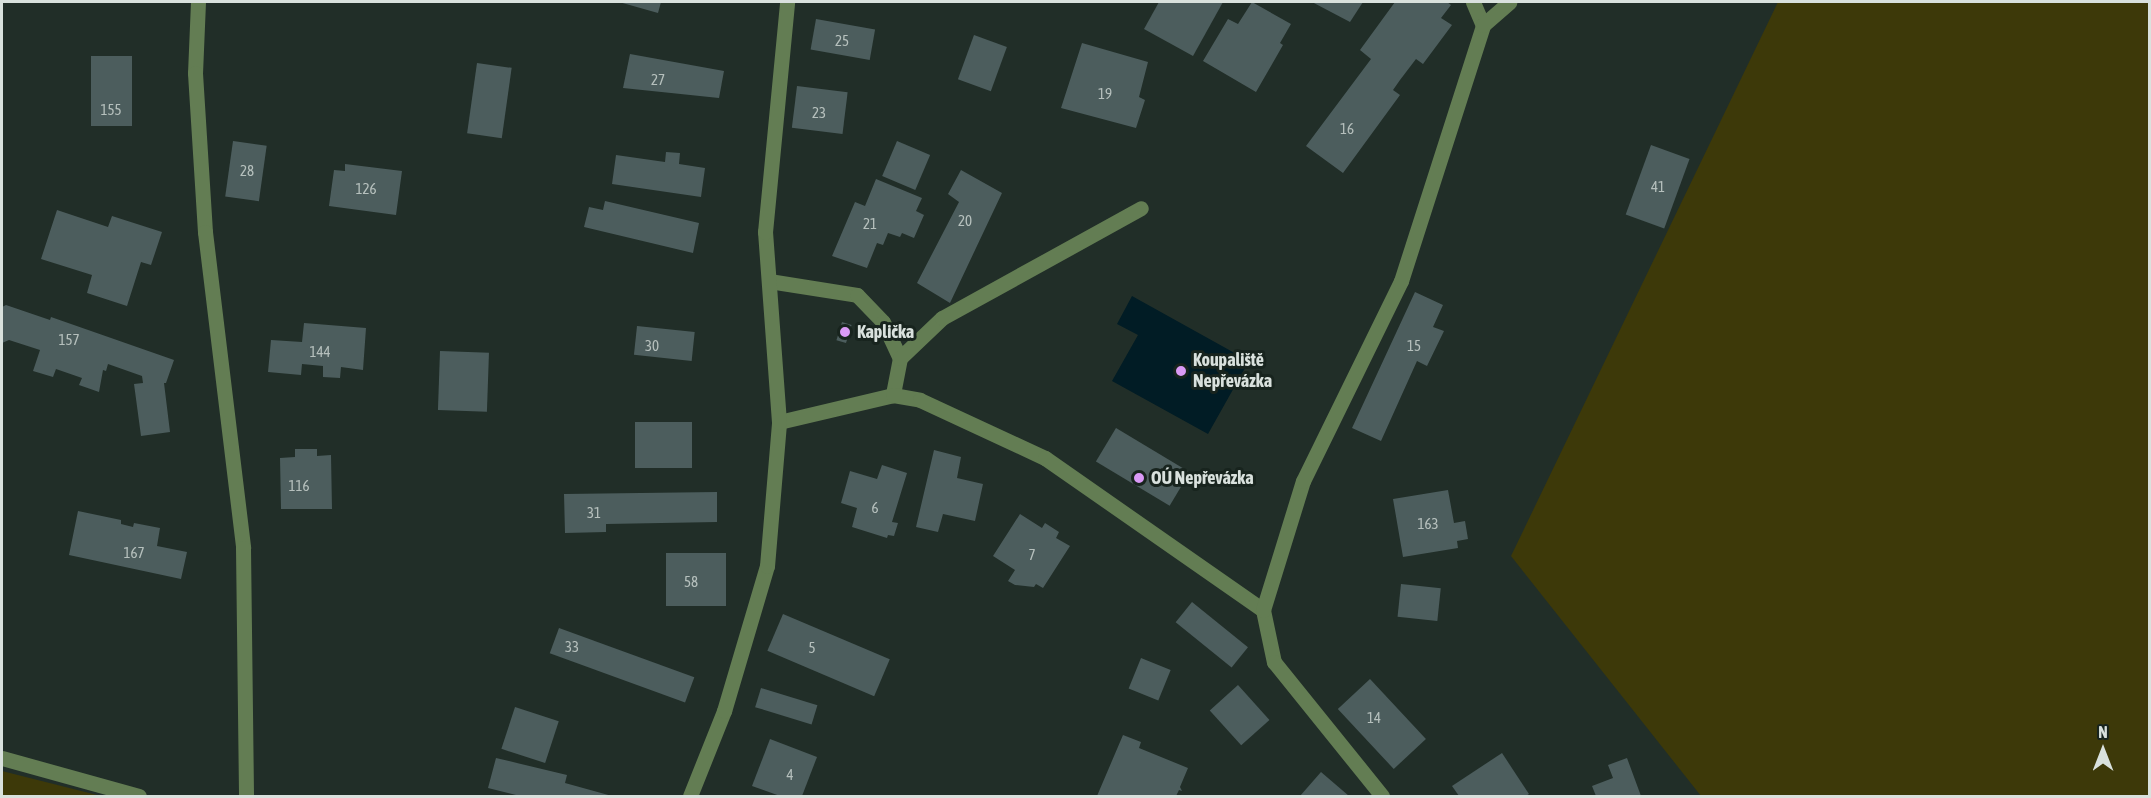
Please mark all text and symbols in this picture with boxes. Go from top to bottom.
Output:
house number: 25 [835,32,849,50]
house number: 27 [651,71,665,89]
house number: 19 [1098,85,1112,103]
house number: 155 [100,101,122,119]
house number: 23 [812,104,826,122]
house number: 16 [1340,120,1354,138]
house number: 28 [240,162,254,180]
house number: 41 [1651,178,1665,196]
house number: 126 [355,180,377,198]
house number: 20 [958,212,972,230]
house number: 21 [863,215,877,233]
place label: Kaplička [857,321,914,343]
marker: Kaplička [838,325,852,339]
house number: 157 [58,331,80,349]
house number: 30 [645,337,659,355]
house number: 15 [1407,337,1421,355]
house number: 144 [309,343,331,361]
place label: Koupaliště Nepřevázka [1193,350,1272,392]
marker: Koupaliště Nepřevázka [1174,364,1188,378]
place label: OÚ Nepřevázka [1151,467,1254,489]
marker: OÚ Nepřevázka [1132,471,1146,485]
house number: 116 [288,477,310,495]
house number: 6 [871,499,879,517]
house number: 31 [587,504,601,522]
house number: 163 [1417,515,1439,533]
house number: 167 [123,544,145,562]
house number: 7 [1028,546,1036,564]
house number: 58 [684,573,698,591]
house number: 33 [565,638,579,656]
house number: 5 [808,639,816,657]
house number: 14 [1367,709,1381,727]
north arrow [2073,720,2133,780]
text: N [2098,723,2108,741]
house number: 4 [786,766,794,784]

